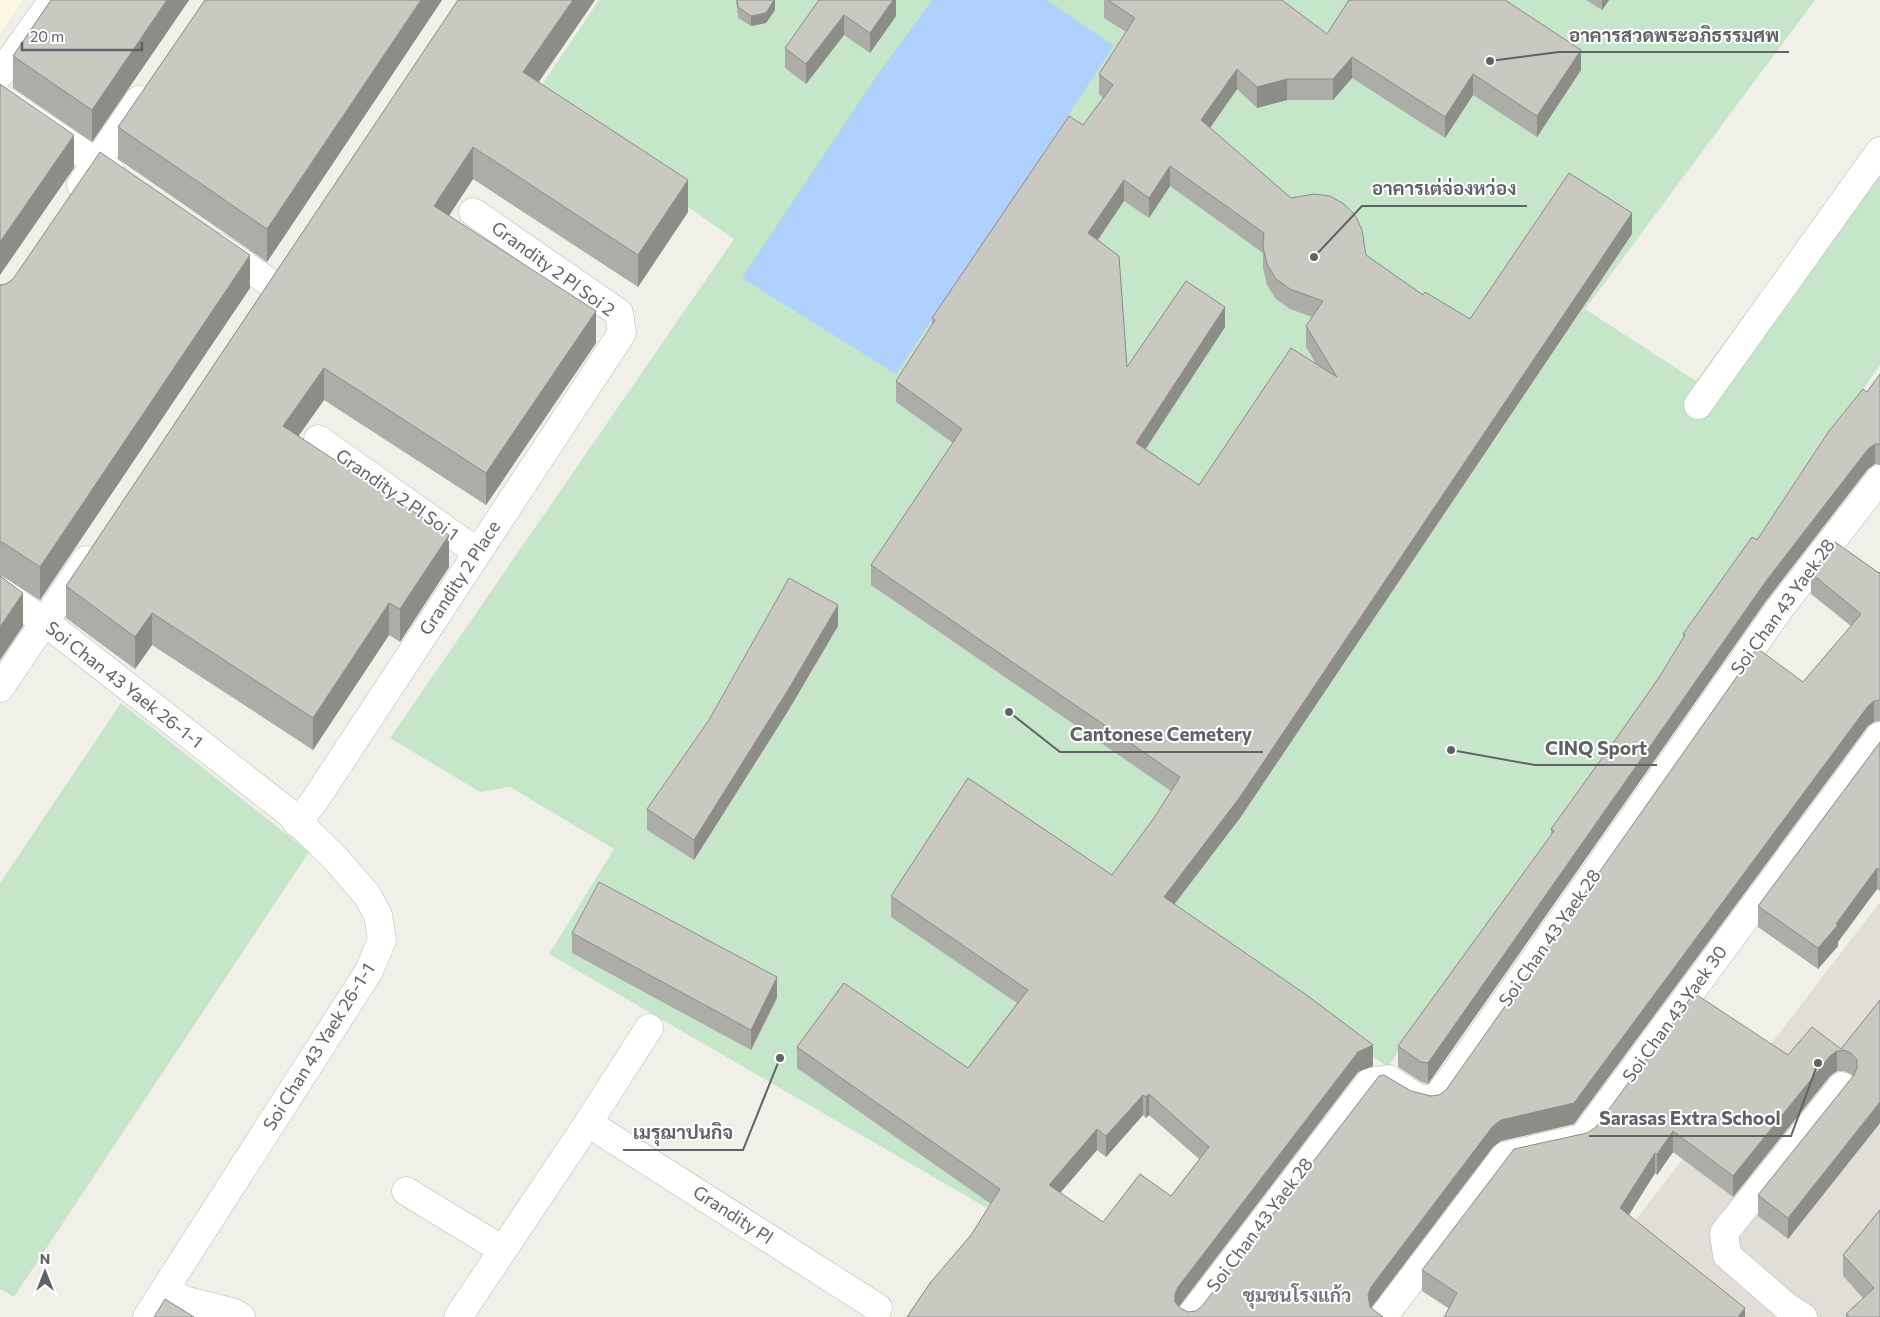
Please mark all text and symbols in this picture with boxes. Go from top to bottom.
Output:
callout: อาคารสวดพระอภิธรรมศพ [1559,18,1789,52]
scale bar [22,20,142,52]
text: อาคารสวดพระอภิธรรมศพ [1569,23,1779,46]
text: 20 m [30,27,64,45]
callout: อาคารเต่จ่องหว่อง [1362,172,1527,206]
text: อาคารเต่จ่องหว่อง [1372,176,1516,199]
street label: Grandity 2 Pl Soi 2 [488,216,620,320]
street label: Grandity 2 Pl Soi 1 [332,444,463,545]
street label: Grandity 2 Place [414,516,504,639]
street label: Soi Chan 43 Yaek 28 [1725,534,1839,679]
street label: Soi Chan 43 Yaek 26-1-1 [42,616,208,752]
callout: Cantonese Cemetery [1060,718,1263,752]
text: Cantonese Cemetery [1070,722,1253,745]
callout: CINQ Sport [1535,731,1657,765]
text: CINQ Sport [1545,736,1647,759]
street label: Soi Chan 43 Yaek 28 [1494,864,1605,1010]
street label: Soi Chan 43 Yaek 30 [1617,941,1731,1086]
street label: Soi Chan 43 Yaek 26-1-1 [258,959,379,1134]
callout: Sarasas Extra School [1589,1102,1791,1136]
text: Sarasas Extra School [1599,1106,1781,1129]
callout: เมรุฌาปนกิจ [623,1116,743,1150]
text: เมรุฌาปนกิจ [633,1120,733,1147]
street label: Soi Chan 43 Yaek 28 [1201,1153,1317,1296]
street label: Grandity Pl [689,1180,778,1248]
north arrow [20,1247,70,1297]
text: N [40,1250,50,1267]
district label: ชุมชนโรงแก้ว [1243,1283,1351,1310]

